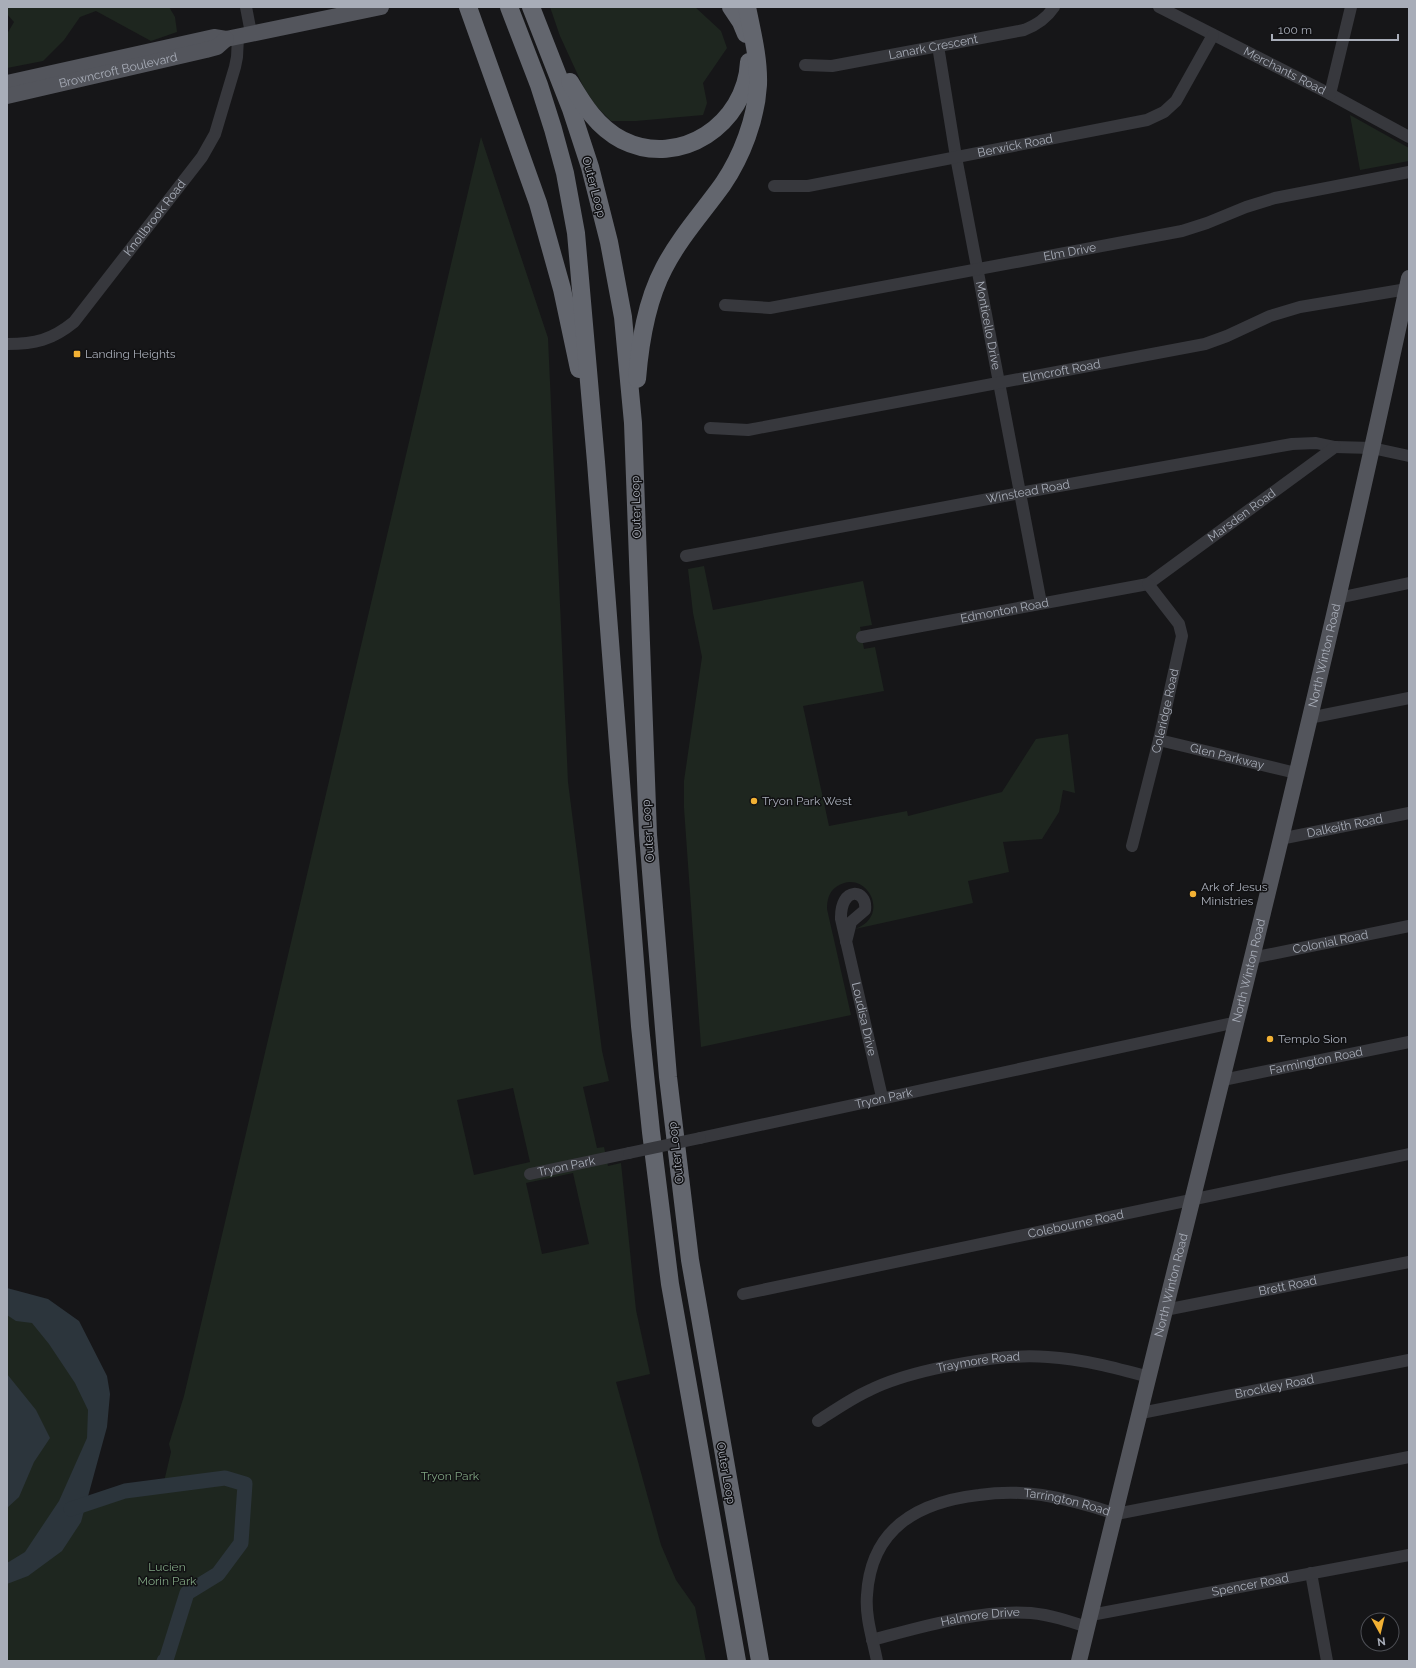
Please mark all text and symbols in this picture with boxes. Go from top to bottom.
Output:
scale bar [1272,16,1398,42]
text: 100 m [1278,23,1312,37]
street label: Lanark Crescent [887,32,979,62]
street label: Merchants Road [1241,44,1328,98]
street label: Browncroft Boulevard [57,50,179,91]
street label: Berwick Road [976,131,1054,160]
street label: Outer Loop [579,155,609,219]
street label: Knollbrook Road [121,177,189,259]
street label: Elm Drive [1042,240,1097,264]
street label: Monticello Drive [973,280,1003,371]
place label: Landing Heights [85,347,176,361]
marker: Landing Heights [72,349,82,359]
street label: Elmcroft Road [1021,357,1102,385]
street label: Outer Loop [628,475,644,539]
street label: Winstead Road [985,477,1071,506]
street label: Marsden Road [1205,486,1278,545]
street label: Edmonton Road [959,596,1050,626]
street label: North Winton Road [1306,602,1343,709]
street label: Coleridge Road [1149,667,1182,755]
street label: Glen Parkway [1188,741,1266,772]
place label: Tryon Park West [762,794,852,808]
marker: Tryon Park West [749,796,759,806]
street label: Outer Loop [639,799,657,863]
street label: Dalkeith Road [1306,811,1384,840]
place label: Ark of Jesus Ministries [1201,880,1268,908]
marker: Ark of Jesus Ministries [1188,889,1198,899]
street label: North Winton Road [1229,917,1268,1024]
street label: Colonial Road [1291,928,1369,957]
street label: Loudisa Drive [849,981,879,1057]
place label: Templo Sion [1278,1032,1347,1046]
marker: Templo Sion [1265,1034,1275,1044]
street label: Farmington Road [1268,1045,1364,1077]
street label: Tryon Park [854,1085,914,1111]
street label: Outer Loop [665,1121,687,1185]
street label: Tryon Park [536,1153,597,1179]
street label: Colebourne Road [1027,1207,1125,1241]
street label: North Winton Road [1152,1232,1191,1338]
street label: Brett Road [1257,1273,1318,1298]
street label: Traymore Road [935,1349,1020,1375]
street label: Brockley Road [1234,1372,1315,1401]
street label: Outer Loop [714,1441,738,1505]
park label: Tryon Park [421,1469,480,1483]
street label: Tarrington Road [1023,1486,1112,1519]
park label: Lucien Morin Park [138,1560,197,1588]
street label: Spencer Road [1211,1571,1290,1599]
street label: Halmore Drive [939,1605,1020,1629]
north arrow [1360,1612,1400,1652]
text: N [1376,1634,1386,1648]

